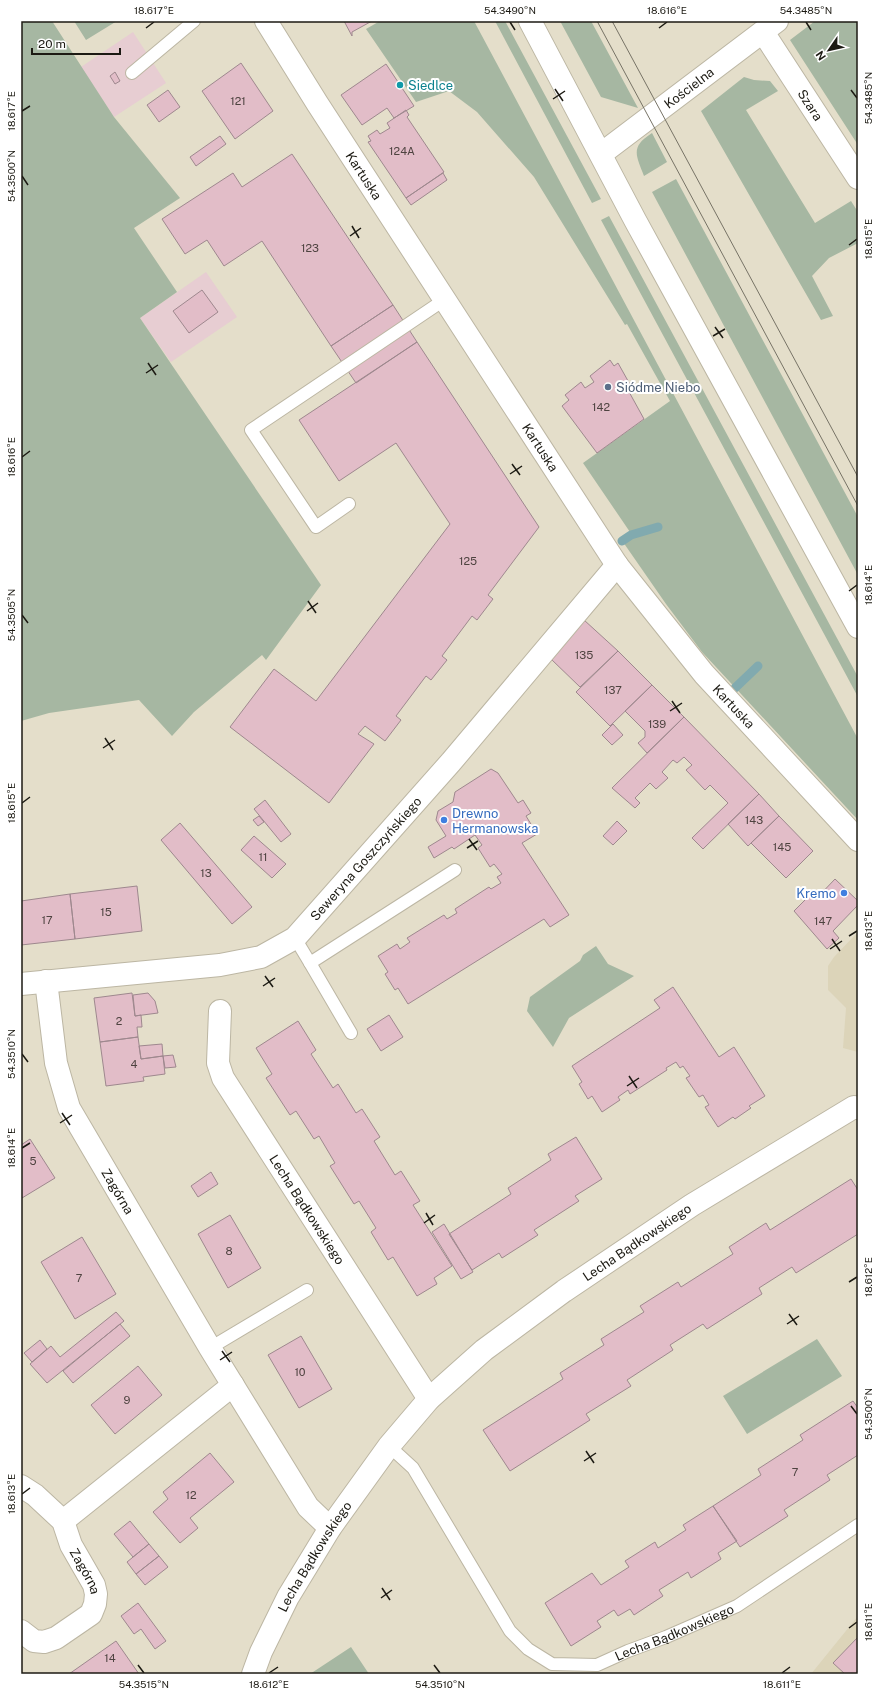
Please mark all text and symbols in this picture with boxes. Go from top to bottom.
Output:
text: 18.617°E [134,4,174,16]
text: 54.3490°N [484,4,536,16]
text: 18.616°E [647,4,687,16]
text: 54.3485°N [780,4,832,16]
scale bar [32,30,120,56]
north arrow [809,30,849,70]
text: 20 m [38,37,66,51]
text: N [813,49,828,63]
street label: Kościelna [661,64,717,112]
text: 54.3485°N [862,72,874,124]
place label: Siedlce [408,78,453,93]
marker: Siedlce [395,80,405,90]
street label: Szara [794,87,826,124]
text: 18.617°E [5,91,17,131]
house number: 121 [230,95,246,107]
house number: 124A [389,145,415,157]
street label: Kartuska [343,149,385,203]
text: 54.3500°N [5,150,17,202]
text: 18.615°E [862,219,874,259]
house number: 123 [301,242,319,254]
place label: Siódme Niebo [616,380,700,395]
marker: Siódme Niebo [603,382,613,392]
house number: 142 [592,401,610,413]
street label: Kartuska [519,421,561,474]
text: 18.616°E [5,437,17,477]
house number: 125 [459,555,477,567]
text: 18.614°E [862,565,874,605]
text: 54.3505°N [5,589,17,641]
house number: 135 [575,649,593,661]
street label: Kartuska [710,682,758,732]
house number: 137 [604,684,622,696]
house number: 139 [648,718,666,730]
text: 18.615°E [5,783,17,823]
street label: Seweryna Goszczyńskiego [307,794,425,924]
place label: Drewno Hermanowska [452,806,538,836]
house number: 143 [745,814,763,826]
marker: Drewno Hermanowska [439,815,449,825]
house number: 145 [773,841,791,853]
house number: 11 [259,851,267,863]
house number: 13 [200,867,212,879]
place label: Kremo [796,886,836,901]
marker: Kremo [839,888,849,898]
house number: 15 [100,906,112,918]
text: 18.613°E [862,911,874,951]
house number: 17 [41,914,53,926]
house number: 147 [814,915,832,927]
house number: 2 [116,1015,123,1027]
text: 54.3510°N [5,1029,17,1079]
house number: 4 [131,1058,138,1070]
text: 18.614°E [5,1128,17,1168]
street label: Lecha Bądkowskiego [266,1152,348,1267]
house number: 5 [29,1155,37,1167]
street label: Zagórna [98,1166,137,1217]
street label: Lecha Bądkowskiego [580,1201,694,1284]
house number: 8 [225,1245,233,1257]
text: 18.612°E [862,1257,874,1297]
house number: 7 [76,1272,83,1284]
house number: 10 [294,1366,306,1378]
text: 54.3500°N [862,1388,874,1440]
house number: 9 [124,1394,131,1406]
house number: 7 [792,1466,799,1478]
text: 18.613°E [5,1474,17,1514]
house number: 12 [185,1489,197,1501]
street label: Lecha Bądkowskiego [275,1499,355,1614]
street label: Zagórna [66,1545,103,1596]
street label: Lecha Bądkowskiego [613,1601,736,1664]
text: 18.611°E [862,1603,874,1641]
house number: 14 [104,1652,116,1664]
text: 54.3515°N [119,1678,169,1690]
text: 18.612°E [249,1678,289,1690]
text: 54.3510°N [415,1678,465,1690]
text: 18.611°E [763,1678,801,1690]

